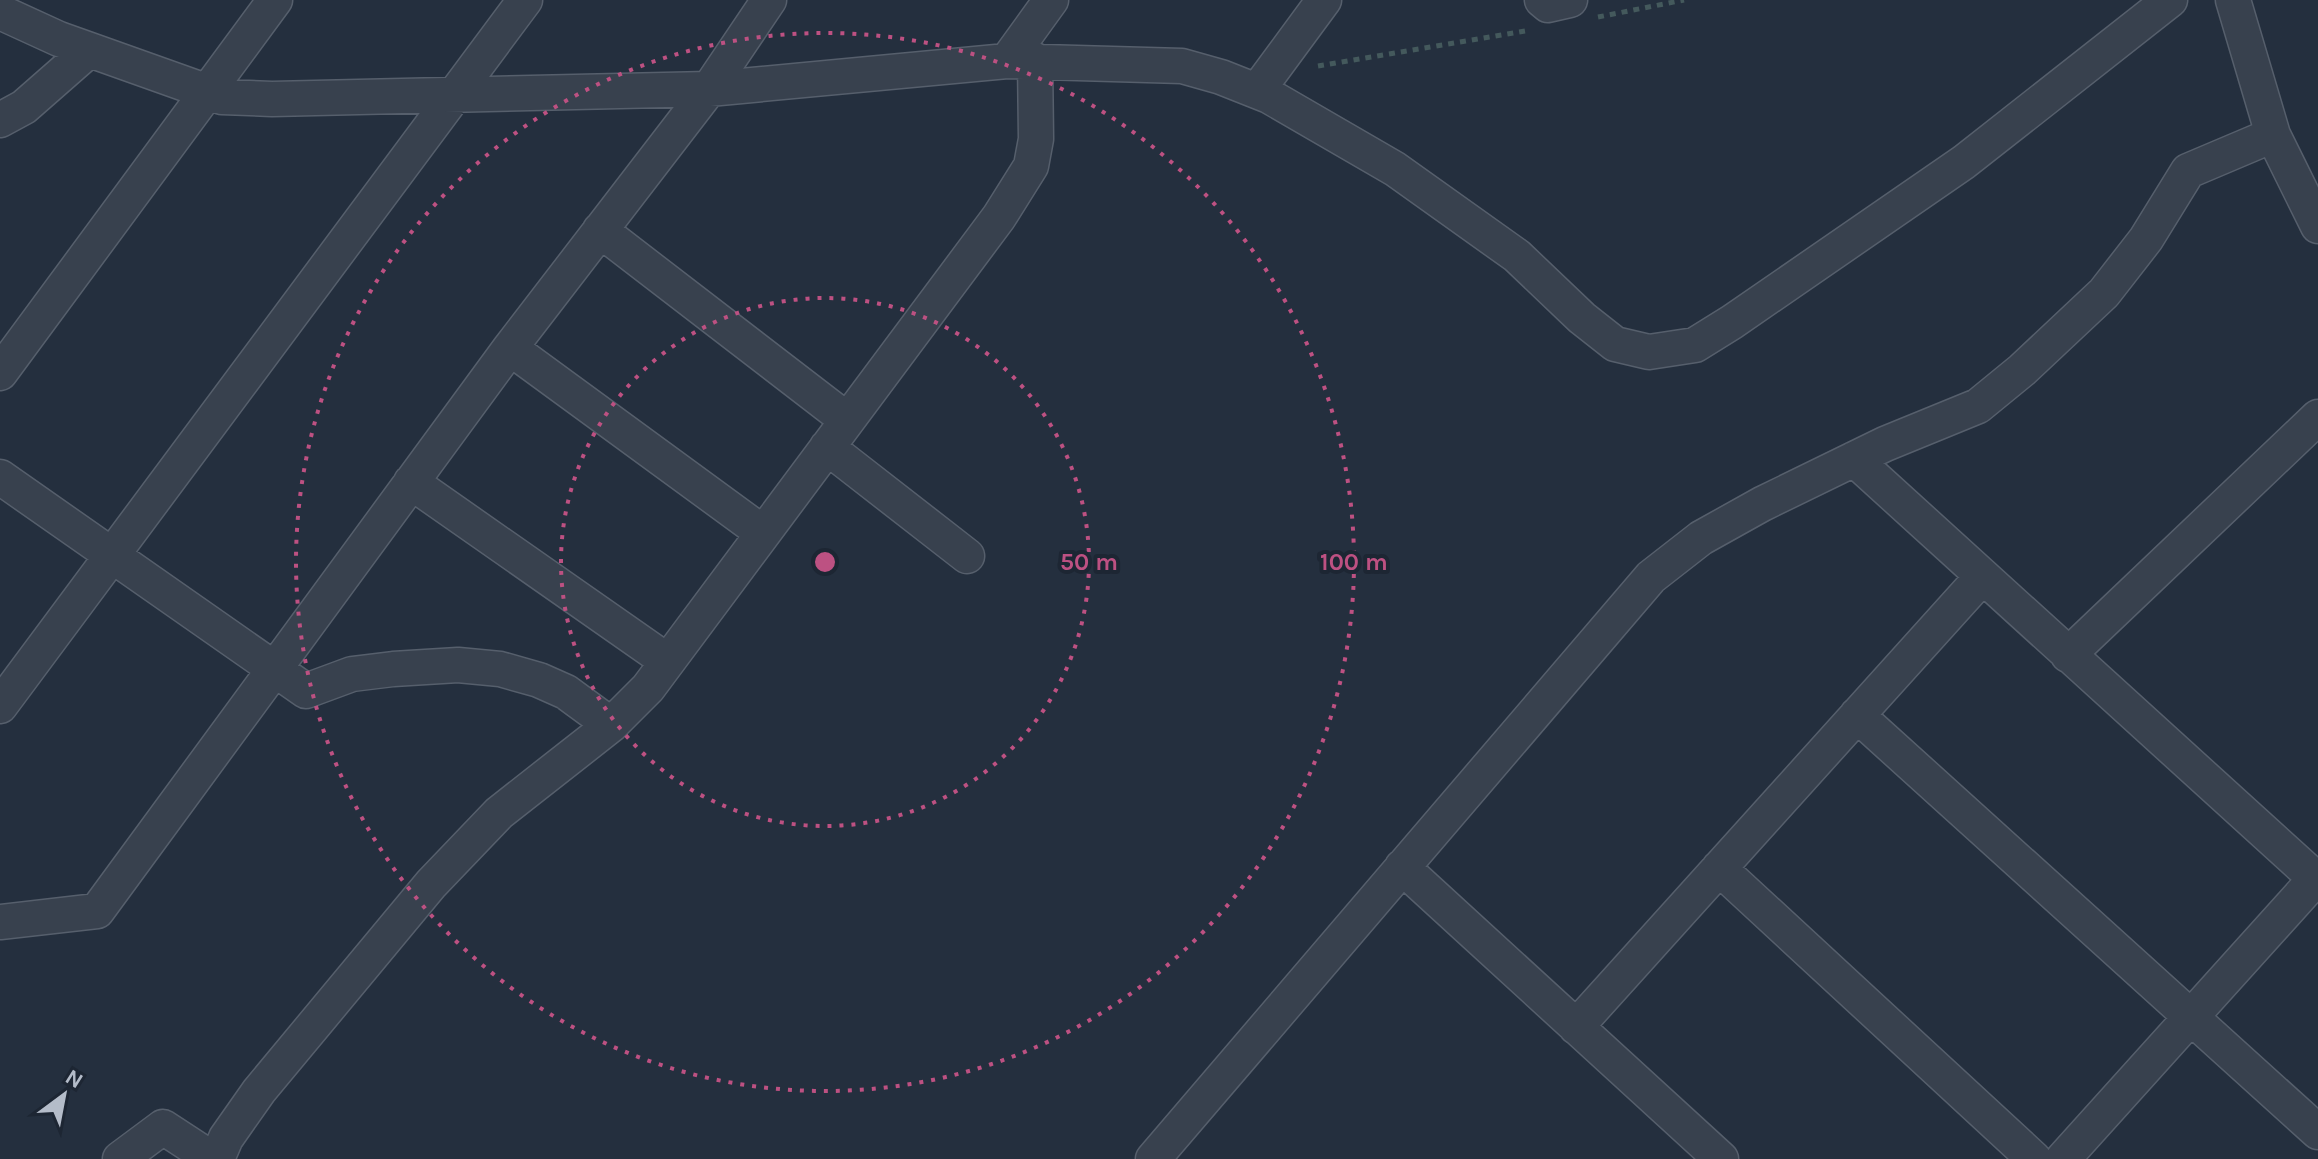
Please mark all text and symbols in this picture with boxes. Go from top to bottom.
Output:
centre of rings [811,548,839,576]
text: 50 m [1060,548,1118,576]
text: 100 m [1320,548,1388,576]
north arrow [24,1055,104,1135]
text: N [60,1064,88,1094]

